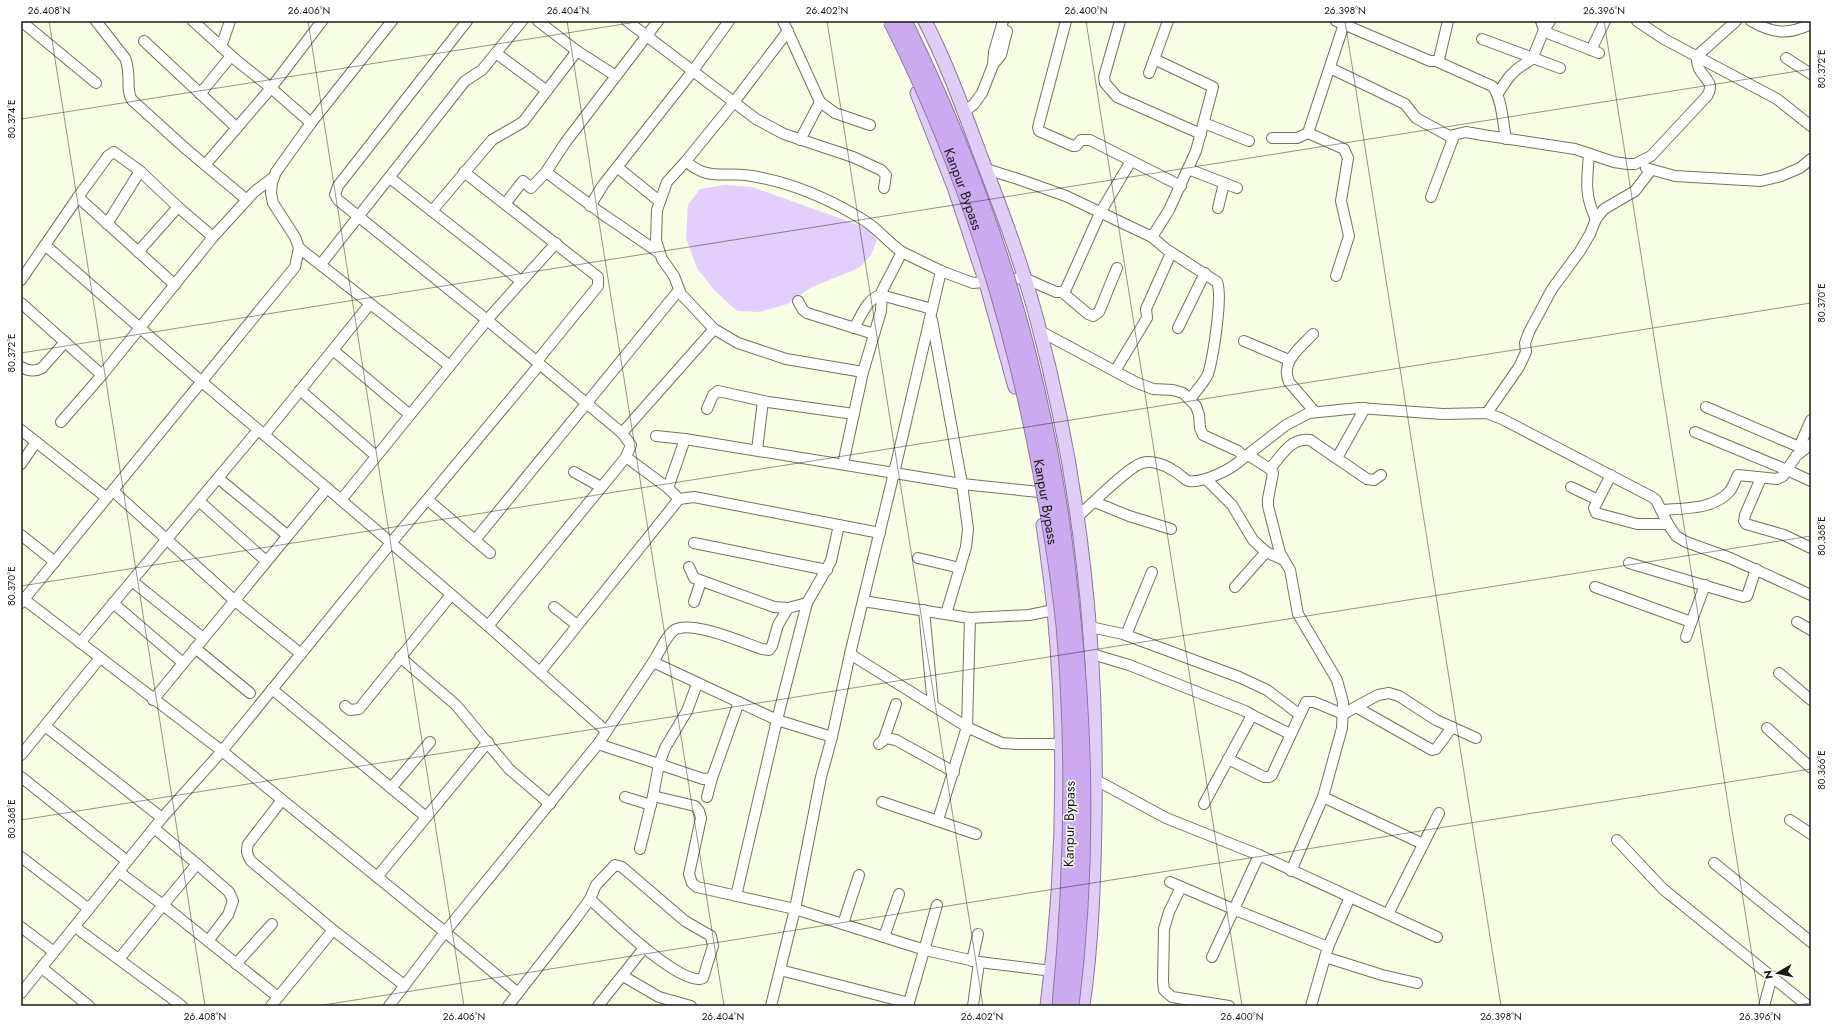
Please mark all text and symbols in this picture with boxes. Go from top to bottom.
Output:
text: 26.408°N [28,3,70,18]
text: 26.406°N [288,3,330,18]
text: 26.404°N [547,3,589,18]
text: 26.402°N [806,3,848,18]
text: 26.400°N [1065,3,1107,18]
text: 26.398°N [1324,3,1366,18]
text: 26.396°N [1583,3,1625,18]
text: 80.372°E [1814,50,1829,89]
text: 80.374°E [4,99,19,139]
street label: Kanpur Bypass [939,145,988,233]
text: 80.370°E [1814,283,1829,323]
text: 80.372°E [4,334,19,373]
street label: Kanpur Bypass [1029,457,1063,546]
text: 80.368°E [1814,516,1829,556]
text: 80.370°E [4,566,19,606]
text: 80.366°E [1814,750,1829,790]
street label: Kanpur Bypass [1058,780,1080,867]
text: 80.368°E [4,799,19,839]
north arrow [1758,953,1798,993]
text: N [1760,969,1777,980]
text: 26.408°N [184,1009,226,1024]
text: 26.406°N [443,1009,485,1024]
text: 26.404°N [702,1009,744,1024]
text: 26.402°N [961,1009,1003,1024]
text: 26.400°N [1221,1009,1263,1024]
text: 26.398°N [1480,1009,1522,1024]
text: 26.396°N [1739,1009,1781,1024]

